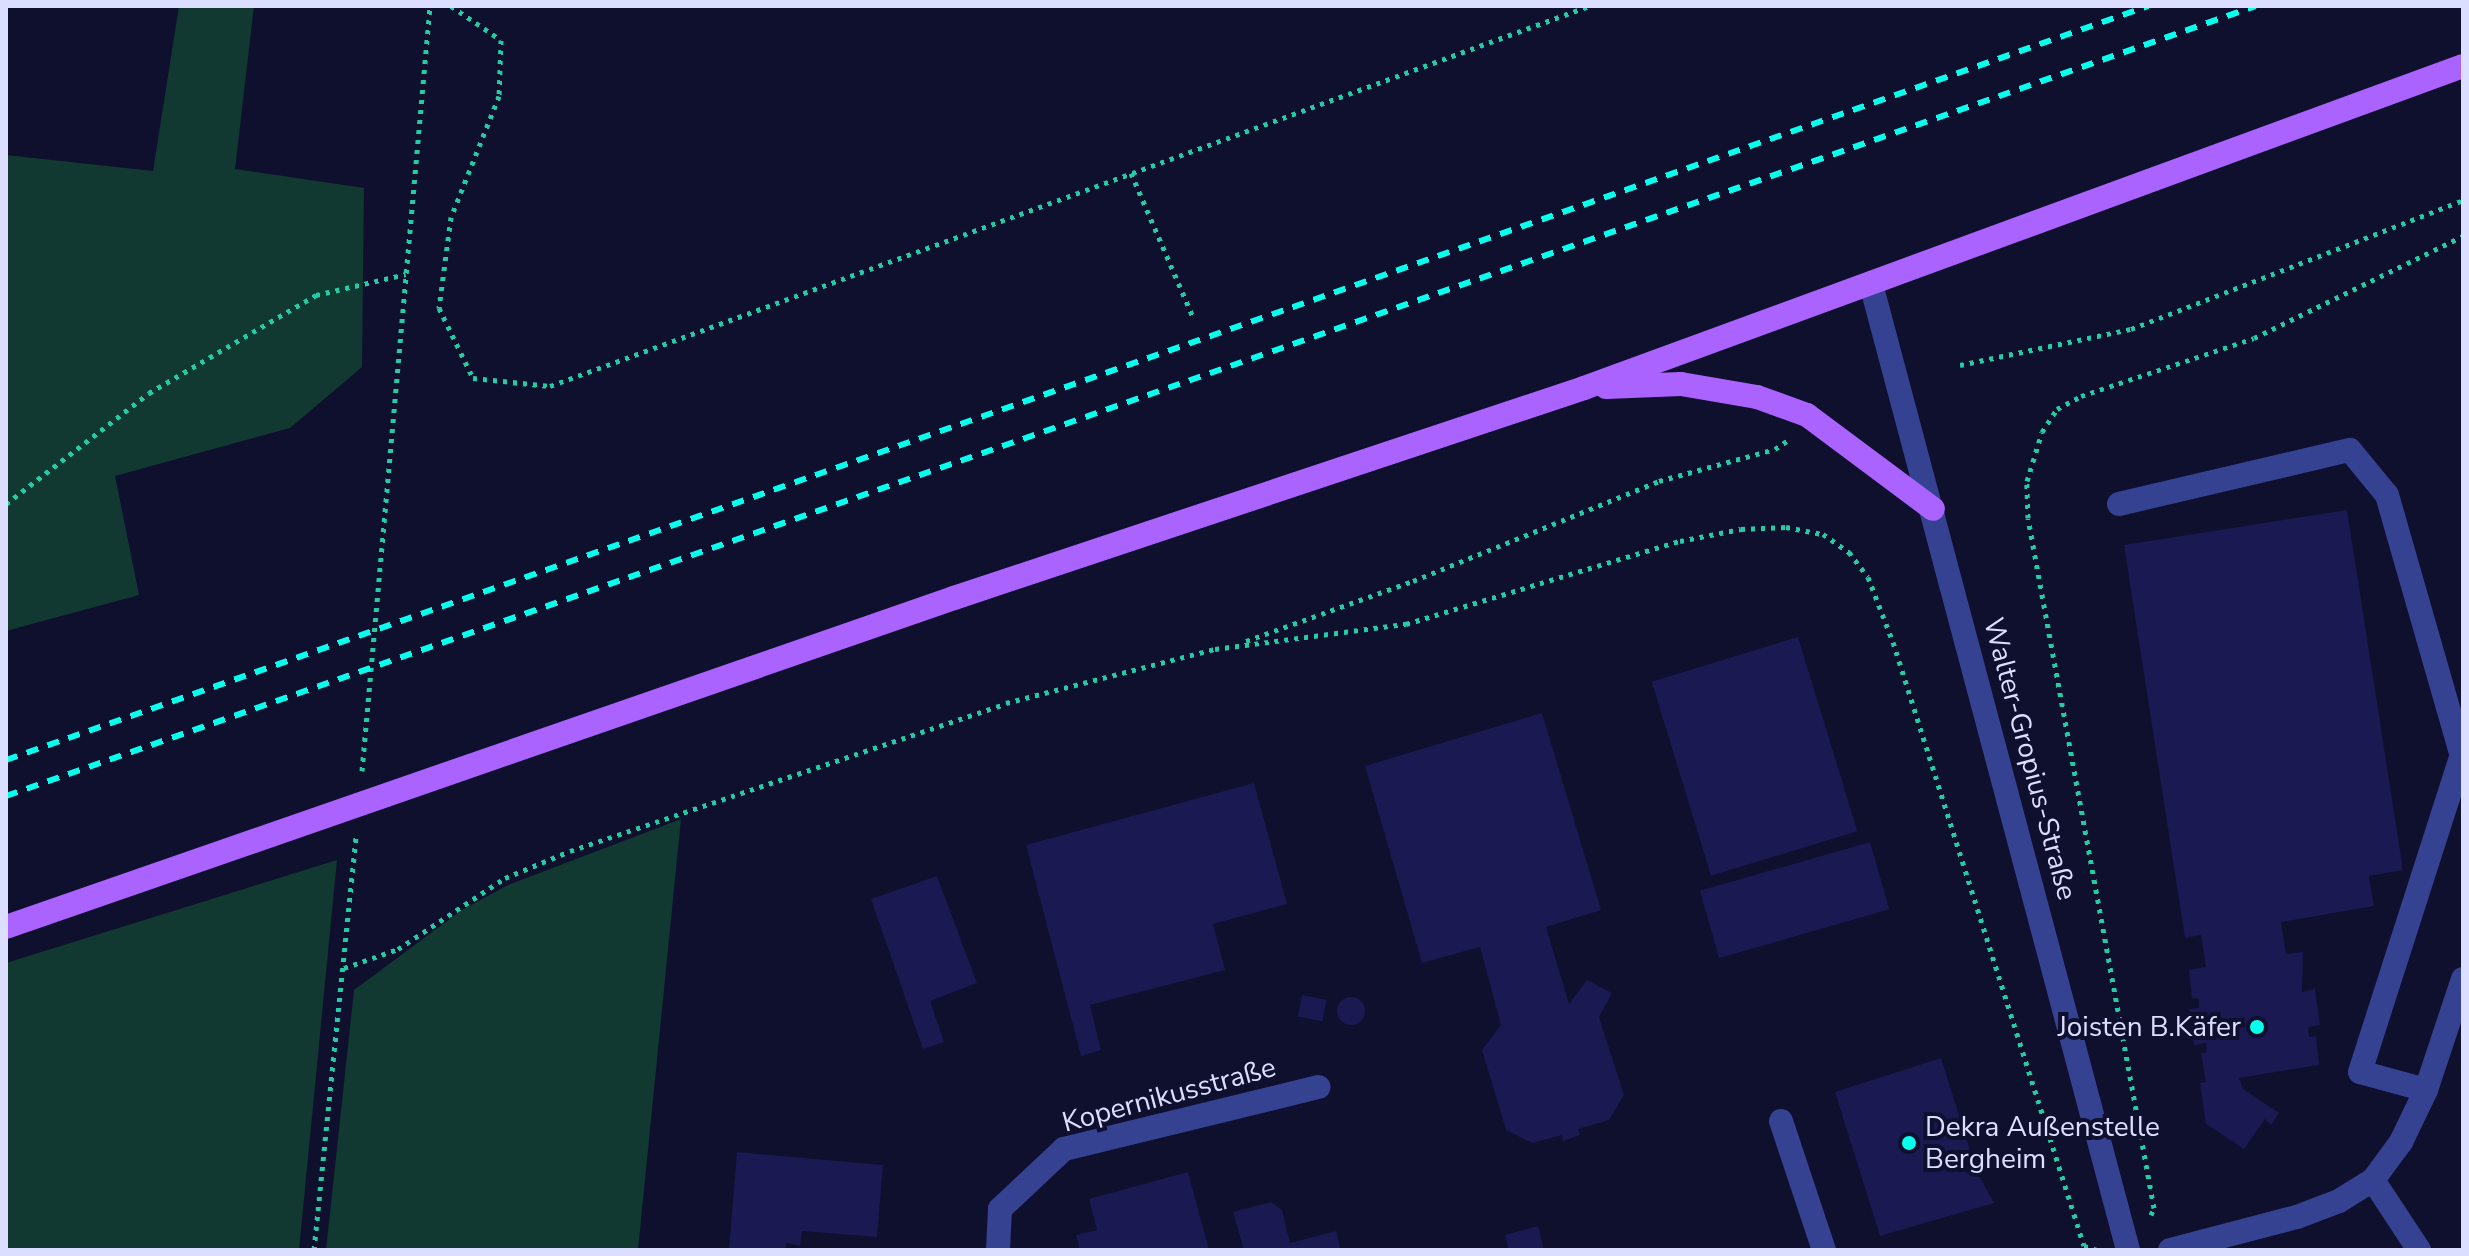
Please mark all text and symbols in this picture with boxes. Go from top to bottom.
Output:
street label: Walter-Gropius-Straße [1976,614,2084,904]
place label: Joisten B.Käfer [2058,1010,2241,1044]
marker: Joisten B.Käfer [2248,1018,2266,1036]
street label: Kopernikusstraße [1059,1050,1279,1140]
place label: Dekra Außenstelle Bergheim [1925,1110,2160,1176]
marker: Dekra Außenstelle Bergheim [1900,1134,1918,1152]

